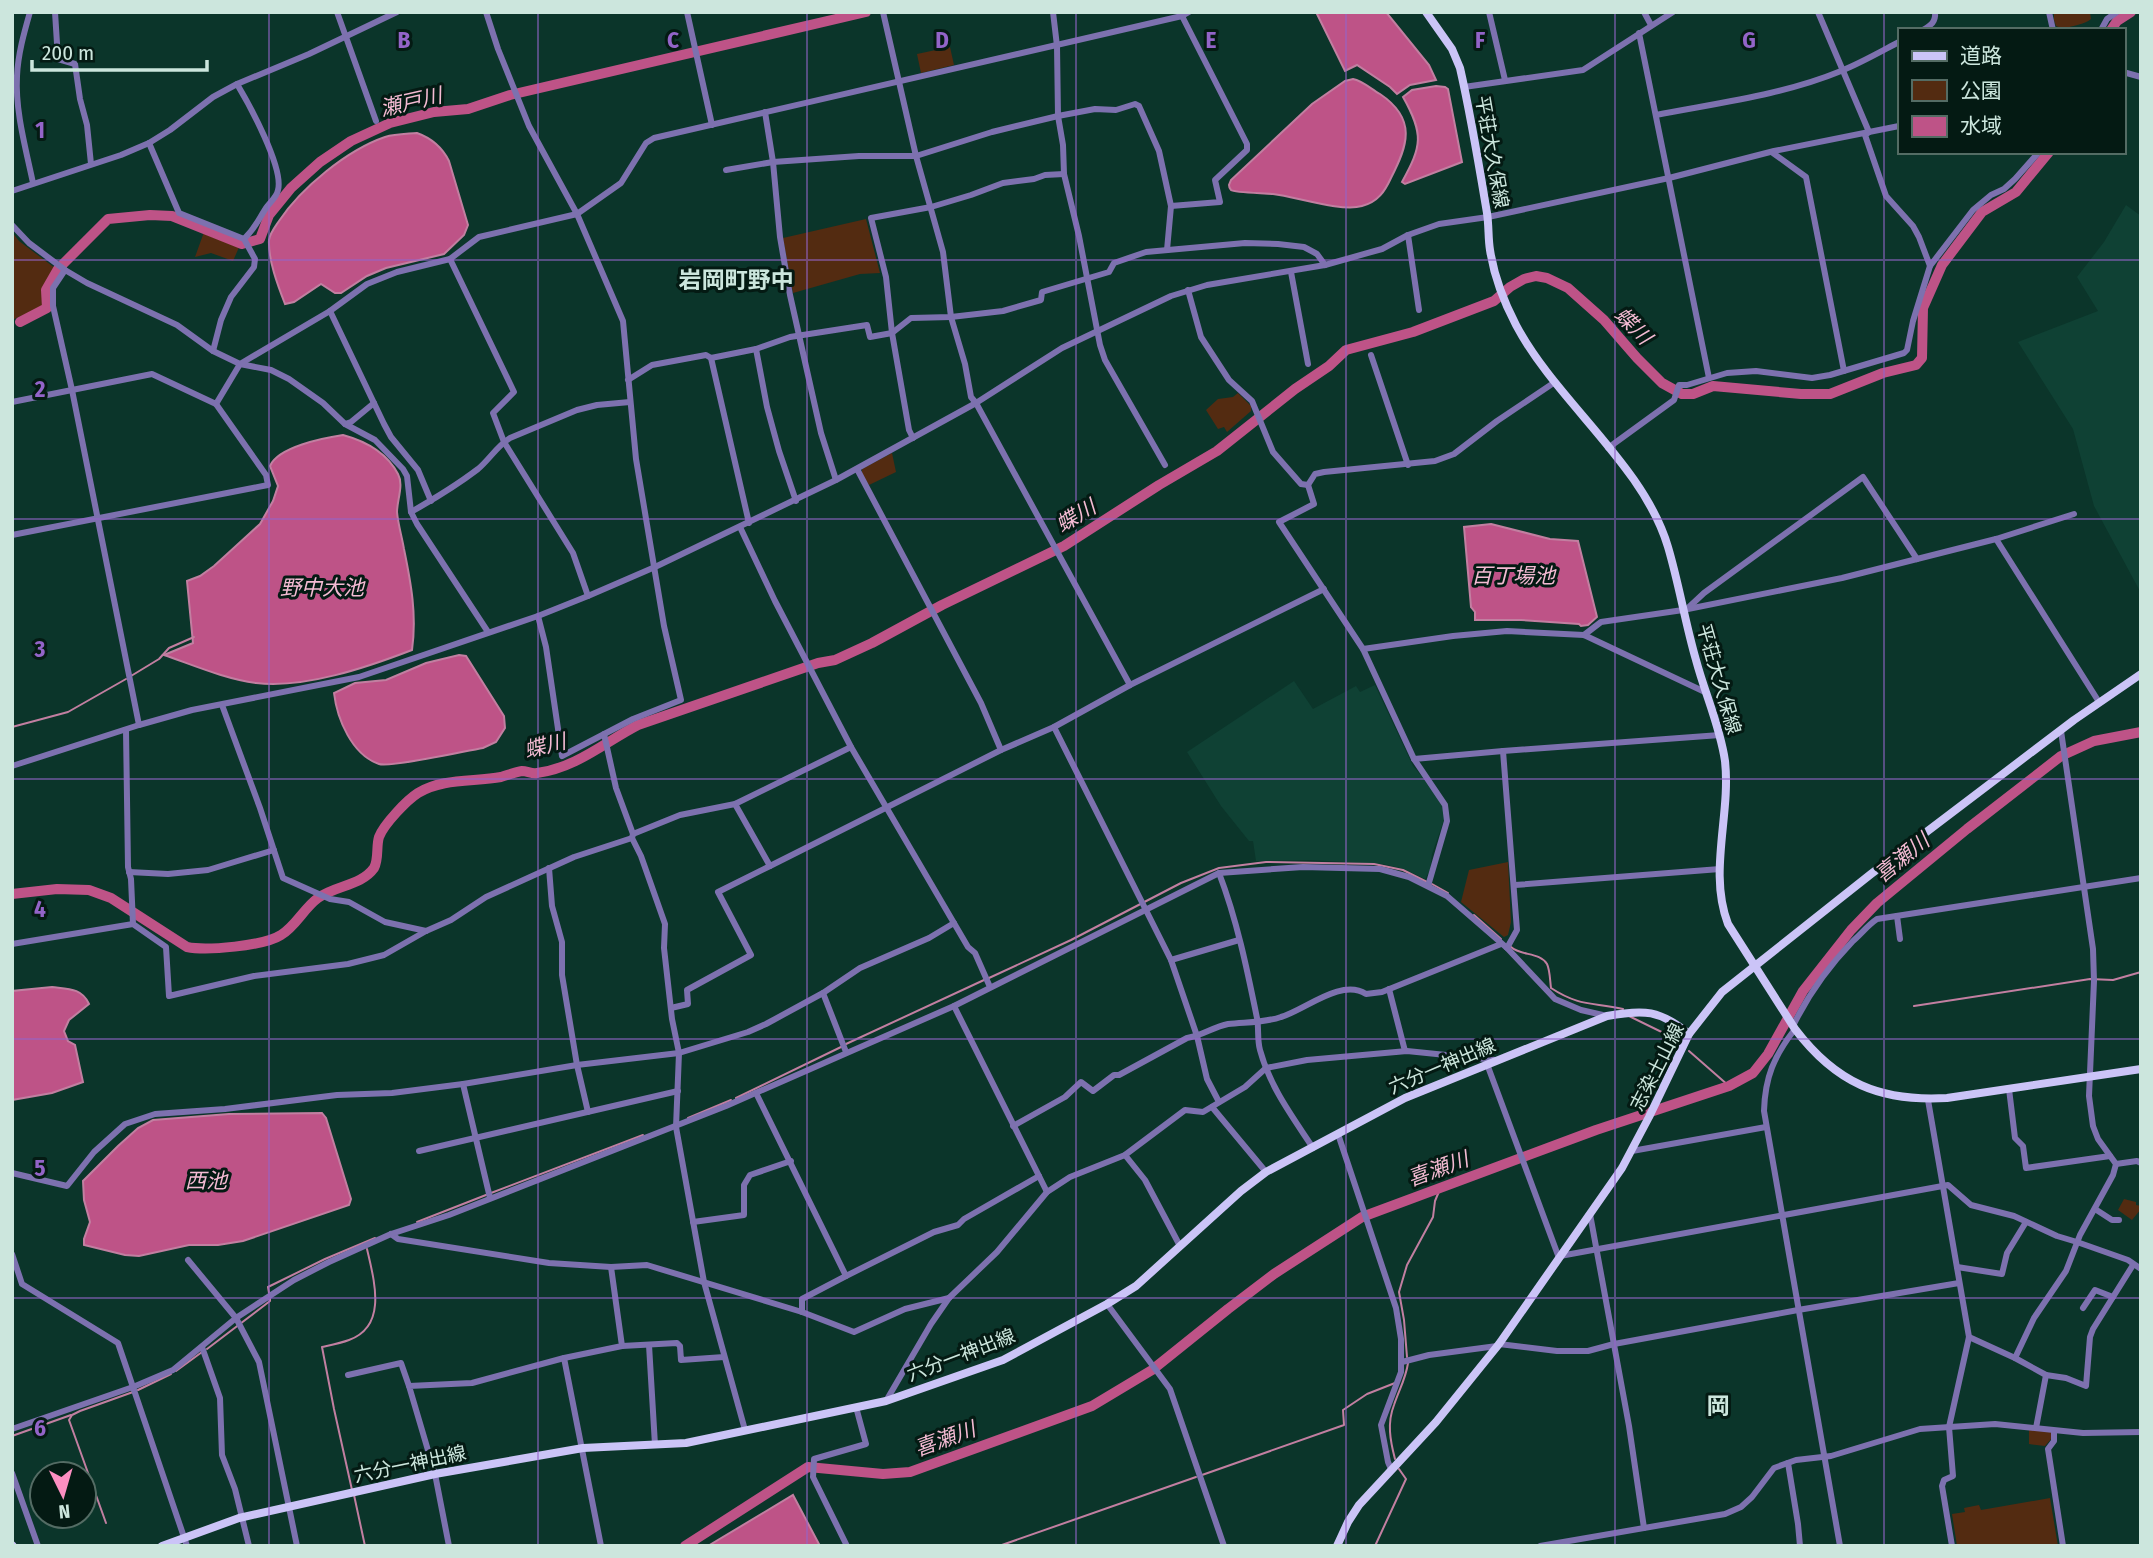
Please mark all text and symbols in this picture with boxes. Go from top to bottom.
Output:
text: B [398,26,411,54]
text: C [667,26,679,54]
text: D [935,26,949,54]
text: E [1206,26,1217,54]
text: F [1475,26,1485,54]
text: G [1742,26,1756,54]
scale bar [32,28,206,72]
legend [1898,28,2125,154]
text: 200 m [42,40,94,66]
text: 道路 [1960,43,2002,69]
text: 公園 [1960,78,2002,104]
water label: 瀬戸川 [377,82,447,122]
street label: 平荘大久保線 [1471,94,1513,210]
text: 水域 [1960,113,2002,139]
text: 1 [35,116,45,144]
district label: 岩岡町野中 [679,266,794,294]
water label: 蝶川 [1609,302,1658,351]
text: 2 [34,375,46,403]
water label: 蝶川 [1051,493,1102,538]
water label: 百丁場池 [1471,563,1557,589]
water label: 野中大池 [280,575,366,601]
street label: 平荘大久保線 [1692,621,1746,737]
text: 3 [34,635,46,663]
water label: 蝶川 [521,728,570,764]
water label: 喜瀬川 [1869,827,1936,888]
text: 4 [34,895,46,923]
street label: 志染土山線 [1625,1019,1689,1115]
street label: 六分一神出線 [1385,1033,1499,1099]
water label: 喜瀬川 [1404,1145,1474,1192]
text: 5 [34,1154,46,1182]
water label: 西池 [185,1168,229,1194]
street label: 六分一神出線 [904,1324,1018,1386]
district label: 岡 [1707,1392,1730,1420]
text: 6 [34,1414,46,1442]
water label: 喜瀬川 [911,1415,981,1462]
street label: 六分一神出線 [352,1441,468,1487]
north arrow [28,1460,98,1530]
text: N [58,1499,71,1523]

